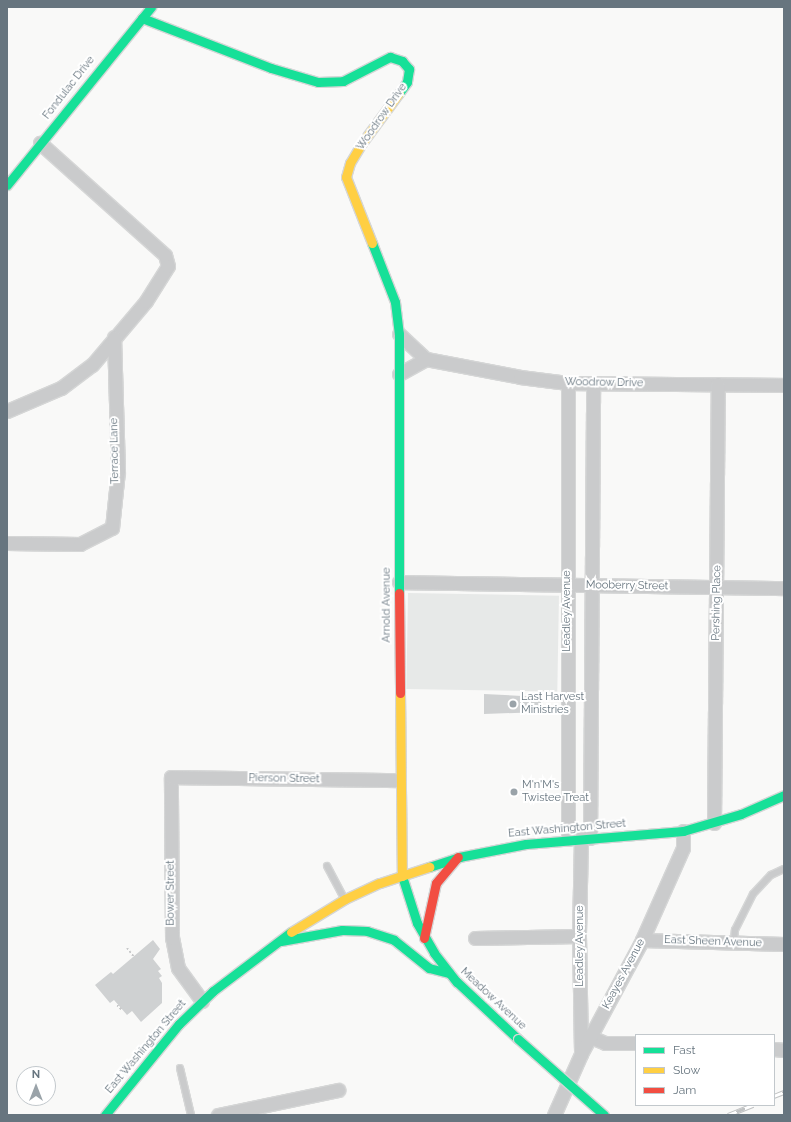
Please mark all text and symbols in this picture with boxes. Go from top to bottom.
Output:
street label: Fondulac Drive [40,54,98,122]
street label: Woodrow Drive [354,81,410,153]
street label: Woodrow Drive [565,376,643,390]
street label: Terrace Lane [108,418,122,484]
street label: Pershing Place [710,565,724,641]
street label: Arnold Avenue [380,567,394,643]
street label: Leadley Avenue [560,570,574,652]
street label: Mooberry Street [585,579,669,593]
place label: Last Harvest Ministries [521,691,584,717]
marker: Last Harvest Ministries [508,699,518,709]
street label: Pierson Street [248,772,320,786]
place label: M'n'M's Twistee Treat [522,779,589,805]
marker: M'n'M's Twistee Treat [509,787,519,797]
street label: East Washington Street [507,817,627,841]
street label: Bower Street [164,860,178,926]
street label: Leadley Avenue [573,905,587,987]
street label: East Sheen Avenue [664,934,762,950]
street label: Keayes Avenue [600,936,648,1012]
street label: Meadow Avenue [457,965,529,1033]
street label: East Washington Street [103,997,189,1097]
legend [635,1034,775,1106]
text: Fast [673,1043,696,1057]
text: Slow [673,1063,700,1077]
north arrow [16,1066,56,1106]
text: N [32,1068,40,1081]
text: Jam [673,1083,696,1097]

